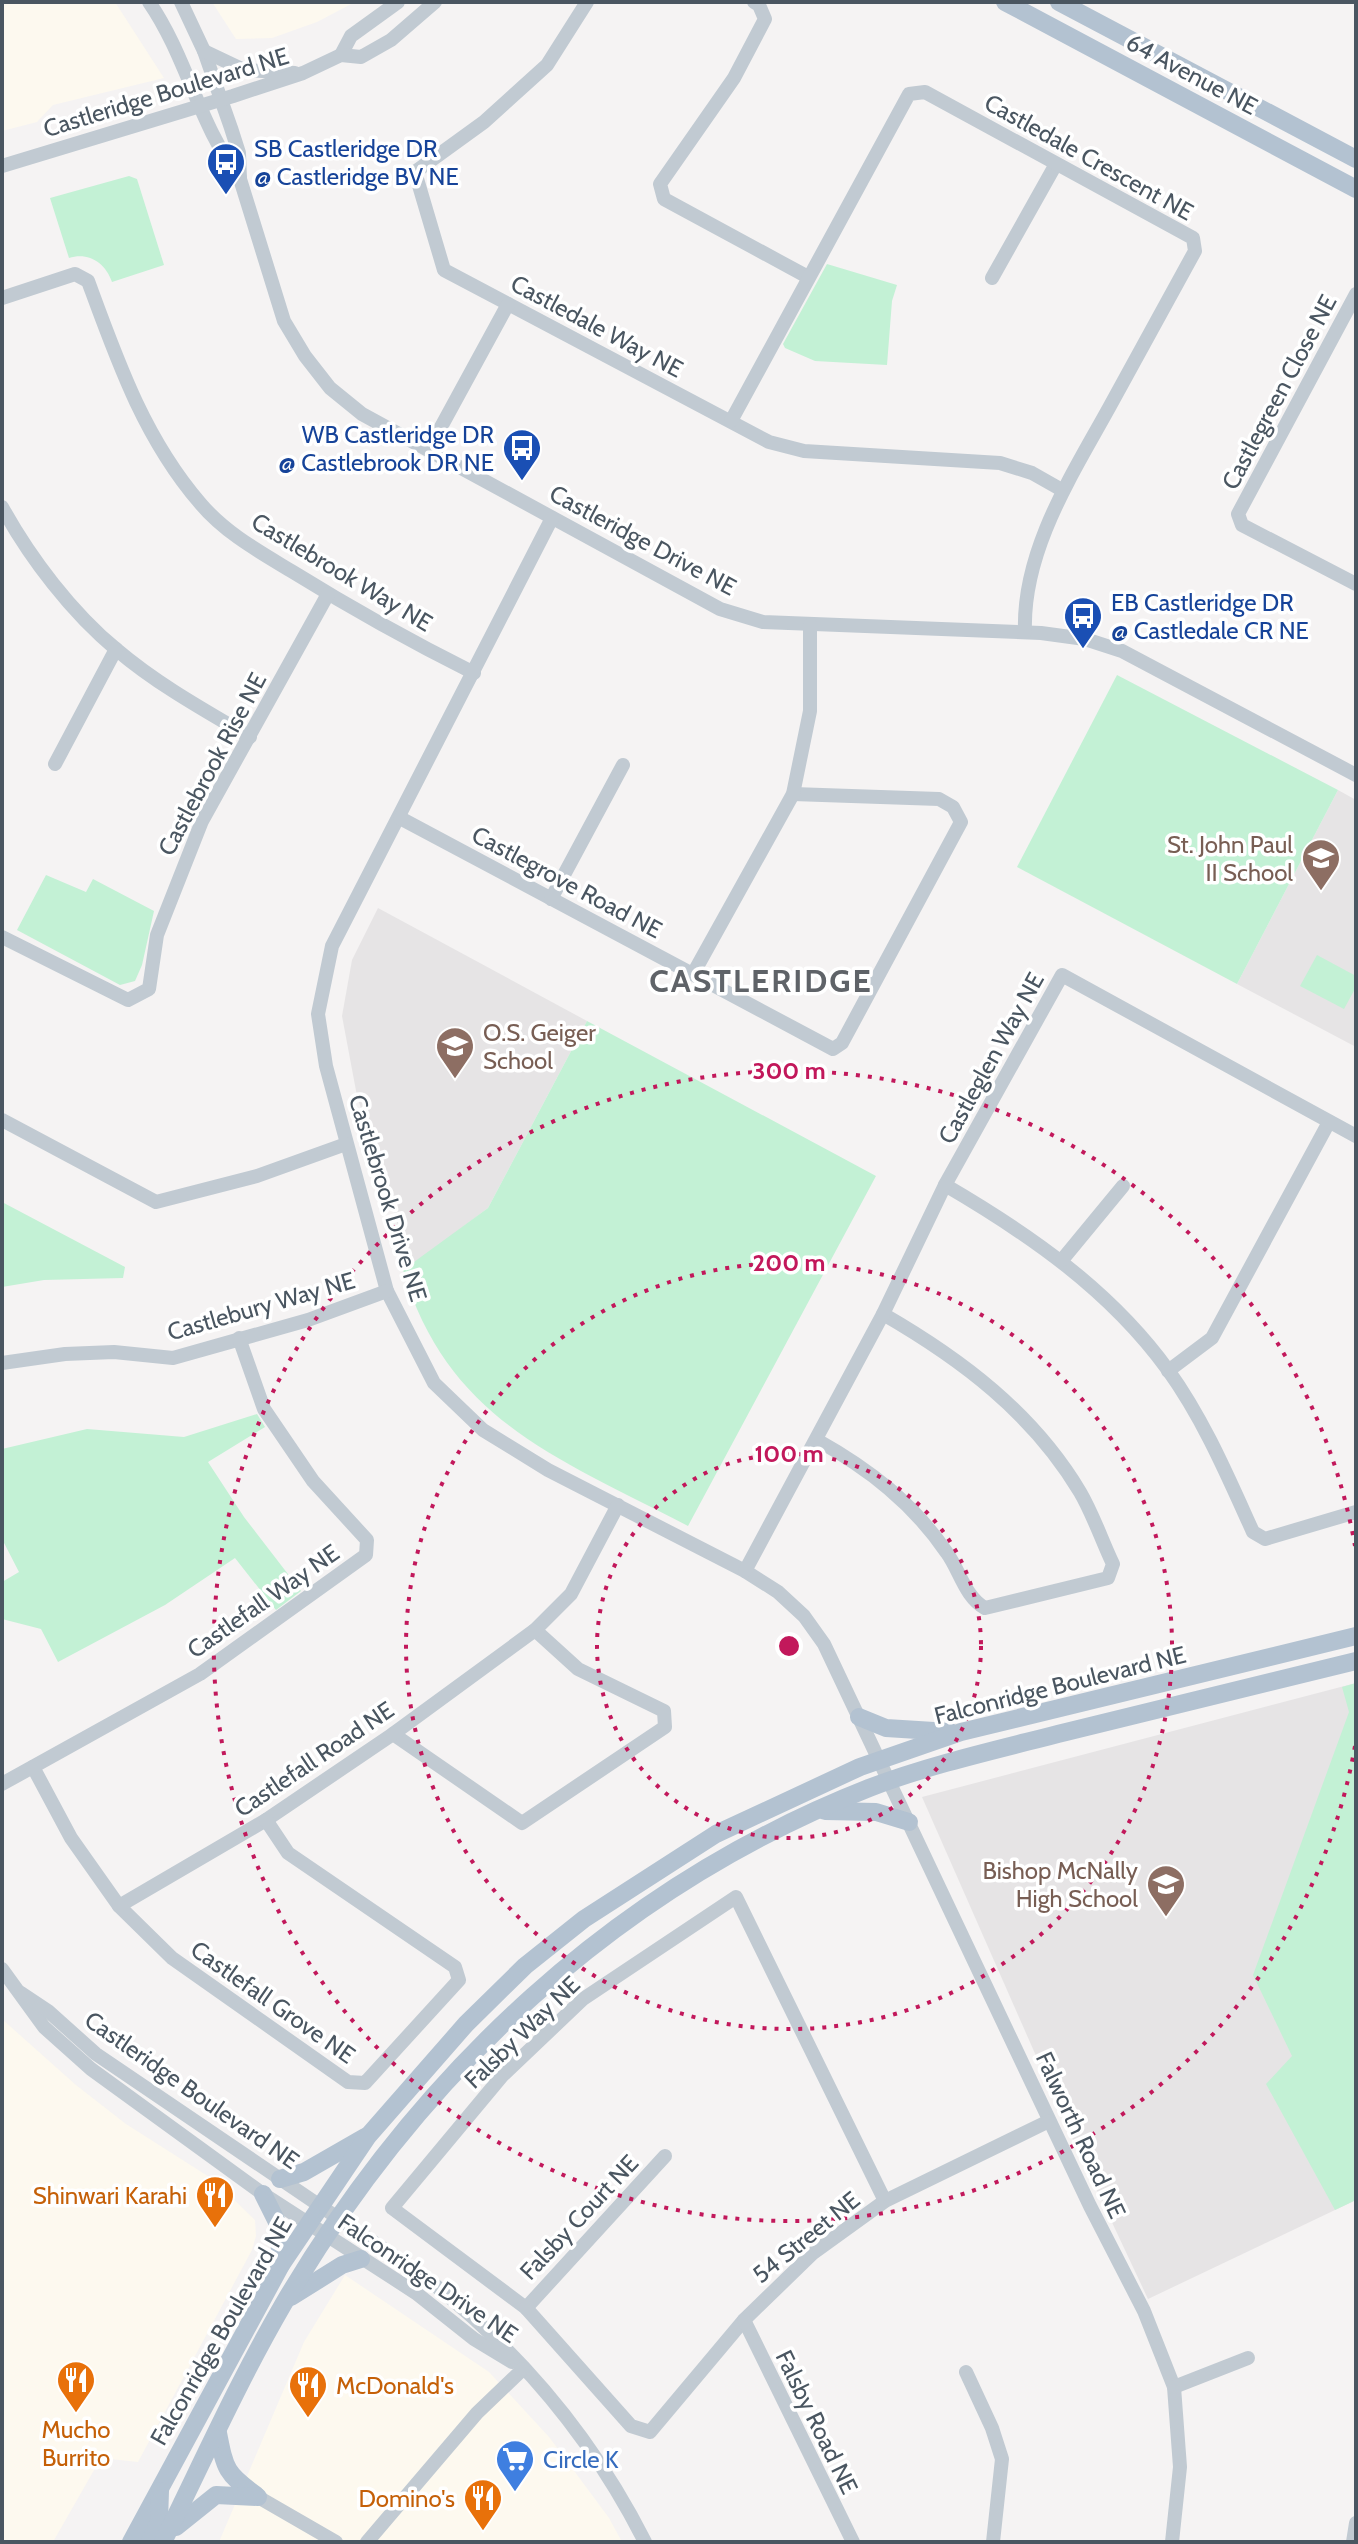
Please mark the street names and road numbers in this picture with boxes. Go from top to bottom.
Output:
street label: 64 Avenue NE [1121,27,1263,121]
street label: Castleridge Boulevard NE [40,41,292,143]
street label: Castledale Crescent NE [980,88,1198,226]
street label: Castledale Way NE [506,268,688,384]
street label: Castlegreen Close NE [1215,290,1343,494]
street label: Castleridge Drive NE [545,479,741,601]
street label: Castlebrook Way NE [246,507,438,637]
street label: Castlebrook Rise NE [152,668,272,860]
street label: Castlegrove Road NE [467,820,667,944]
street label: Castleglen Way NE [932,967,1050,1149]
street label: Castlebrook Drive NE [343,1091,433,1305]
street label: Castlebury Way NE [164,1265,358,1347]
street label: Castlefall Way NE [181,1538,345,1664]
street label: Falconridge Boulevard NE [931,1640,1189,1730]
street label: Castlefall Road NE [229,1695,399,1823]
street label: Castlefall Grove NE [185,1934,361,2070]
street label: Falsby Way NE [458,1970,586,2094]
street label: Castleridge Boulevard NE [79,2005,305,2175]
street label: Falworth Road NE [1030,2047,1132,2223]
street label: Falsby Court NE [514,2148,644,2286]
street label: 54 Street NE [747,2185,865,2289]
street label: Falconridge Drive NE [333,2207,523,2349]
street label: Falconridge Boulevard NE [144,2212,298,2450]
street label: Falsby Road NE [770,2345,864,2499]

